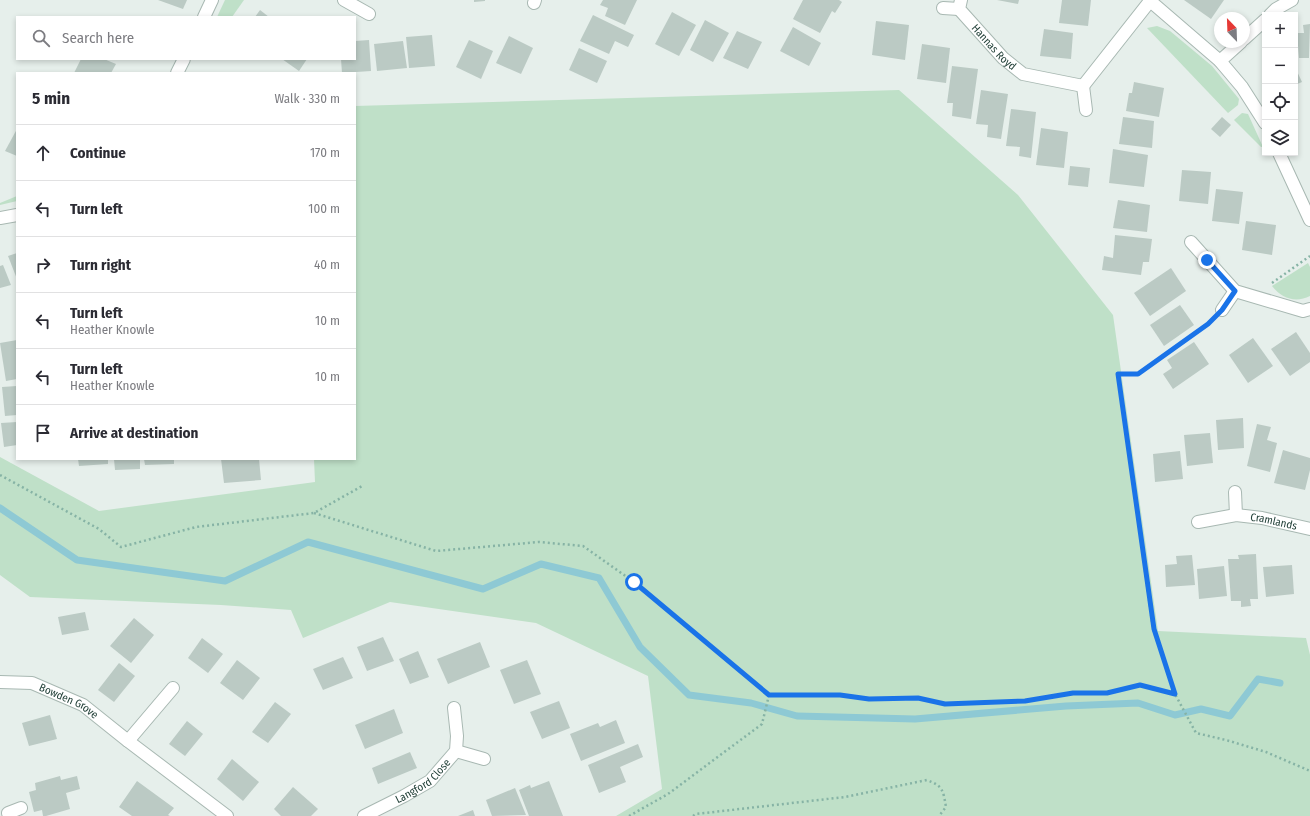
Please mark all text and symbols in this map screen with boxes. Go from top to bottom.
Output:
north arrow [1214,12,1250,48]
map controls [1262,12,1298,156]
button: + [1262,12,1298,48]
search box [16,16,356,60]
street label: Hannas Royd [969,22,1019,73]
icon: search [30,27,52,49]
text: Search here [62,29,134,47]
button: − [1262,48,1298,84]
button: locate [1262,84,1298,120]
text: 5 min [32,88,70,109]
text: Walk · 330 m [275,91,340,106]
button: layers [1262,120,1298,156]
icon: ahead [32,142,54,164]
text: Continue [70,144,126,162]
text: 170 m [310,145,340,160]
icon: left [32,198,54,220]
text: Turn left [70,200,123,218]
text: 100 m [308,201,340,216]
route end [1198,251,1216,269]
icon: right [32,254,54,276]
text: Turn right [70,256,131,274]
text: 40 m [314,257,340,272]
text: Turn left [70,304,123,322]
icon: left [32,310,54,332]
text: 10 m [315,313,340,328]
text: Heather Knowle [70,322,155,337]
text: Turn left [70,360,123,378]
icon: left [32,366,54,388]
text: 10 m [315,369,340,384]
text: Heather Knowle [70,378,155,393]
icon: arrive [32,422,54,444]
text: Arrive at destination [70,424,198,442]
street label: Cramlands [1250,511,1299,533]
route start [625,573,643,591]
street label: Bowden Grove [37,681,101,722]
street label: Langford Close [393,756,453,806]

